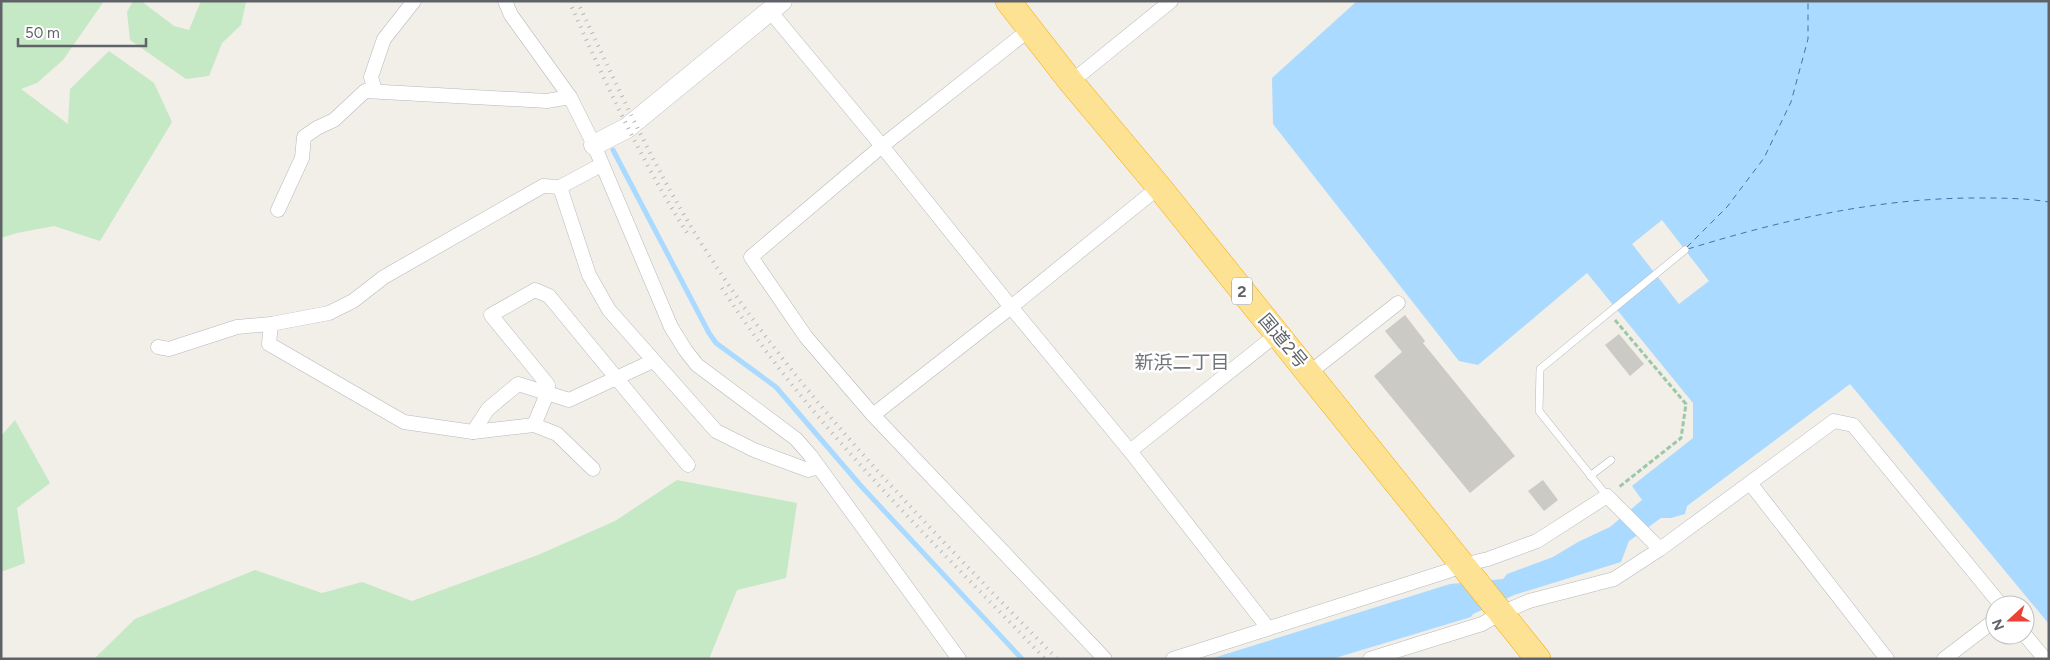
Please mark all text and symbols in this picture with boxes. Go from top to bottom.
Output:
scale bar [18,15,145,47]
text: 50 m [25,24,60,42]
road number: 2 [1232,278,1252,304]
street label: 国道2号 [1254,309,1312,373]
district label: 新浜二丁目 [1134,351,1230,374]
north arrow [1985,595,2035,645]
text: N [1988,616,2008,633]

